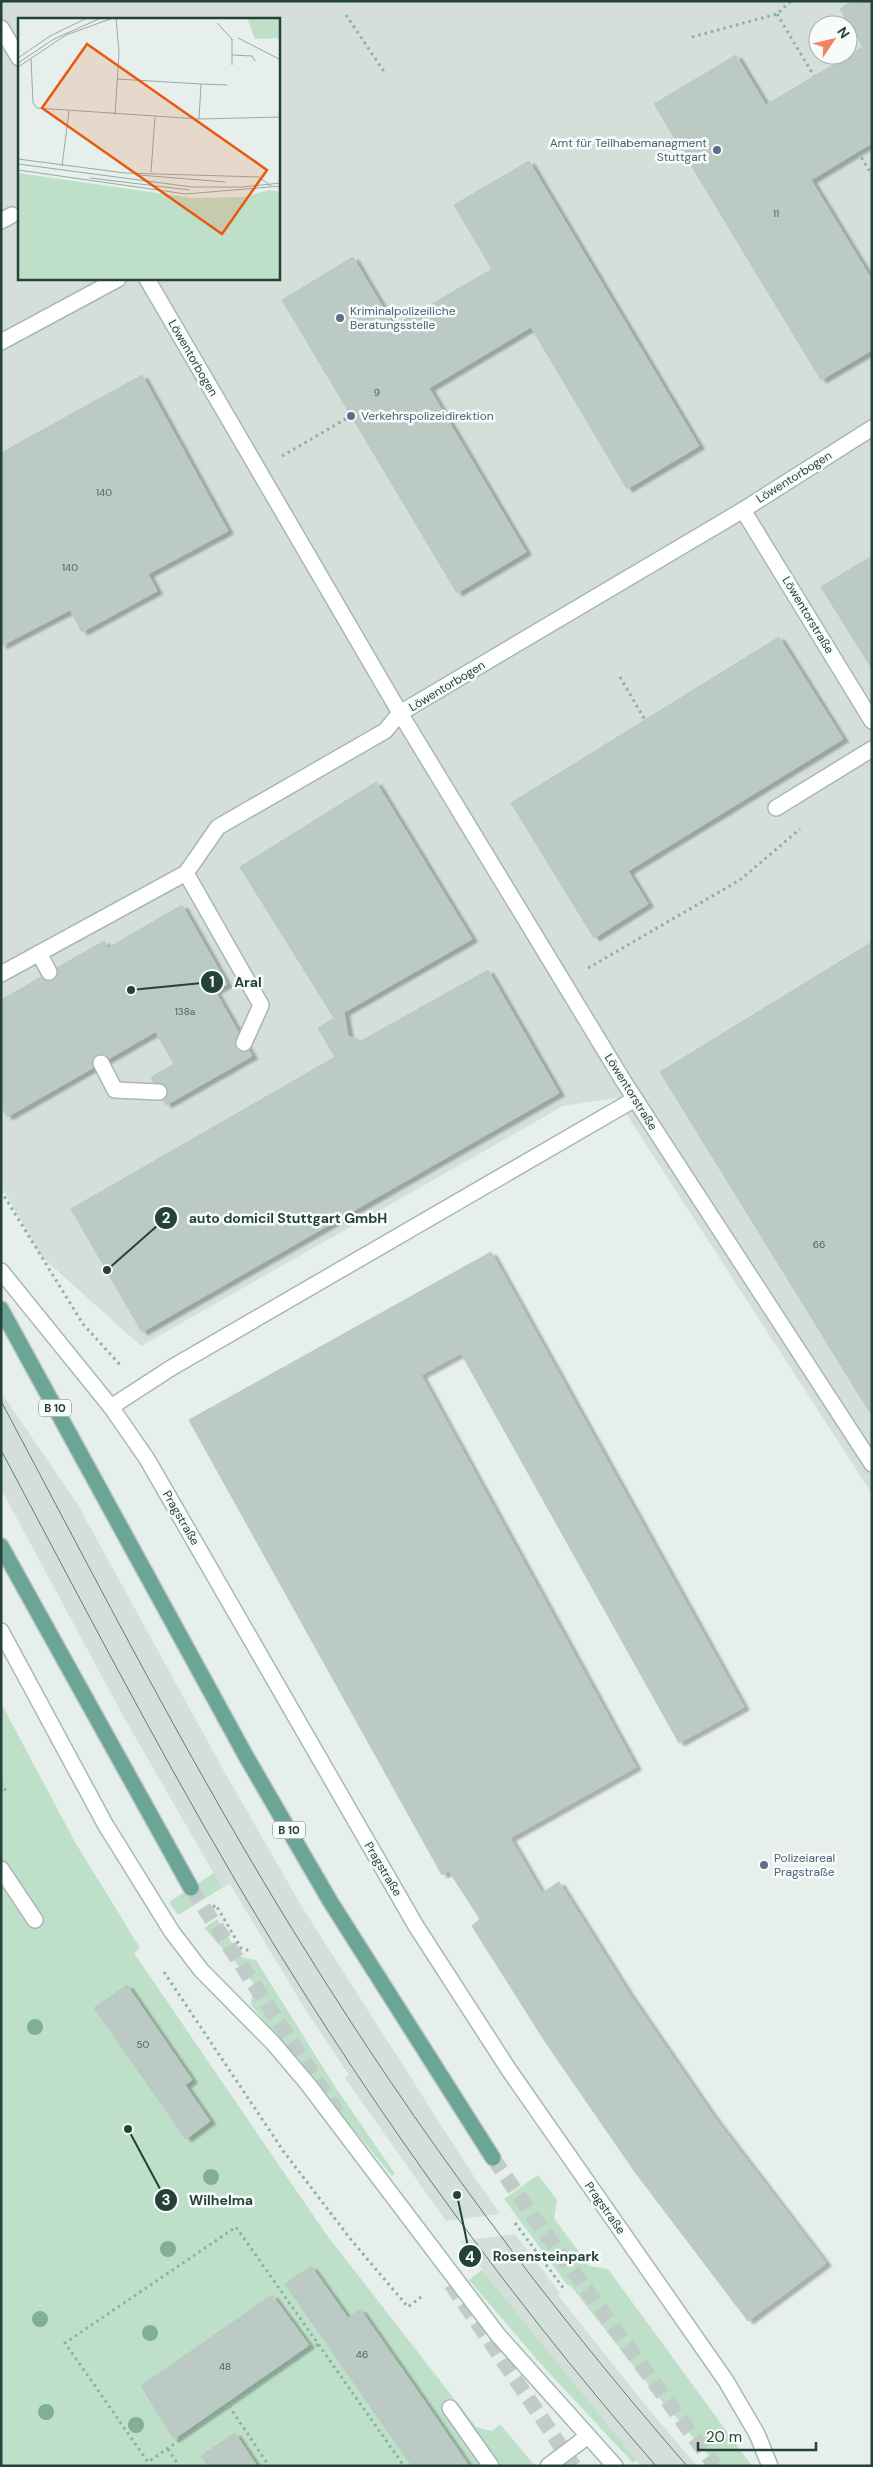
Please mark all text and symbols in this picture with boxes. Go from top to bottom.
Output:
north arrow [808,15,858,65]
inset map [18,18,280,280]
text: N [833,23,854,42]
place label: Amt für Teilhabemanagment Stuttgart [550,135,707,165]
marker: Amt für Teilhabemanagment Stuttgart [711,144,723,156]
house number: 11 [773,207,779,220]
place label: Kriminalpolizeiliche Beratungsstelle [350,303,456,333]
marker: Kriminalpolizeiliche Beratungsstelle [334,312,346,324]
street label: Löwentorbogen [165,317,222,399]
house number: 9 [374,386,380,399]
place label: Verkehrspolizeidirektion [361,408,494,424]
marker: Verkehrspolizeidirektion [345,410,357,422]
street label: Löwentorbogen [753,447,835,507]
house number: 140 [96,486,112,499]
house number: 140 [62,561,78,574]
street label: Löwentorstraße [779,573,838,657]
street label: Löwentorbogen [406,657,488,715]
callout: Aral [199,968,272,997]
text: 1 [209,972,215,992]
text: Aral [234,973,262,991]
house number: 138a [175,1005,195,1018]
street label: Löwentorstraße [601,1051,661,1134]
callout: auto domicil Stuttgart GmbH [154,1203,397,1232]
text: 2 [162,1208,171,1228]
text: auto domicil Stuttgart GmbH [189,1209,387,1227]
house number: 66 [813,1238,825,1251]
road number: B 10 [39,1400,71,1416]
street label: Pragstraße [159,1488,203,1548]
road number: B 10 [273,1822,305,1838]
street label: Pragstraße [361,1839,406,1899]
place label: Polizeiareal Pragstraße [774,1850,835,1880]
marker: Polizeiareal Pragstraße [758,1859,770,1871]
house number: 50 [137,2038,150,2051]
street label: Pragstraße [581,2179,629,2238]
callout: Wilhelma [154,2186,263,2215]
text: 3 [161,2190,171,2210]
text: Wilhelma [189,2191,253,2209]
callout: Rosensteinpark [458,2242,609,2271]
text: 4 [465,2247,475,2267]
text: Rosensteinpark [493,2247,599,2265]
house number: 46 [356,2348,368,2361]
house number: 48 [219,2360,231,2373]
scale bar [698,2420,816,2452]
text: 20 m [706,2427,742,2447]

